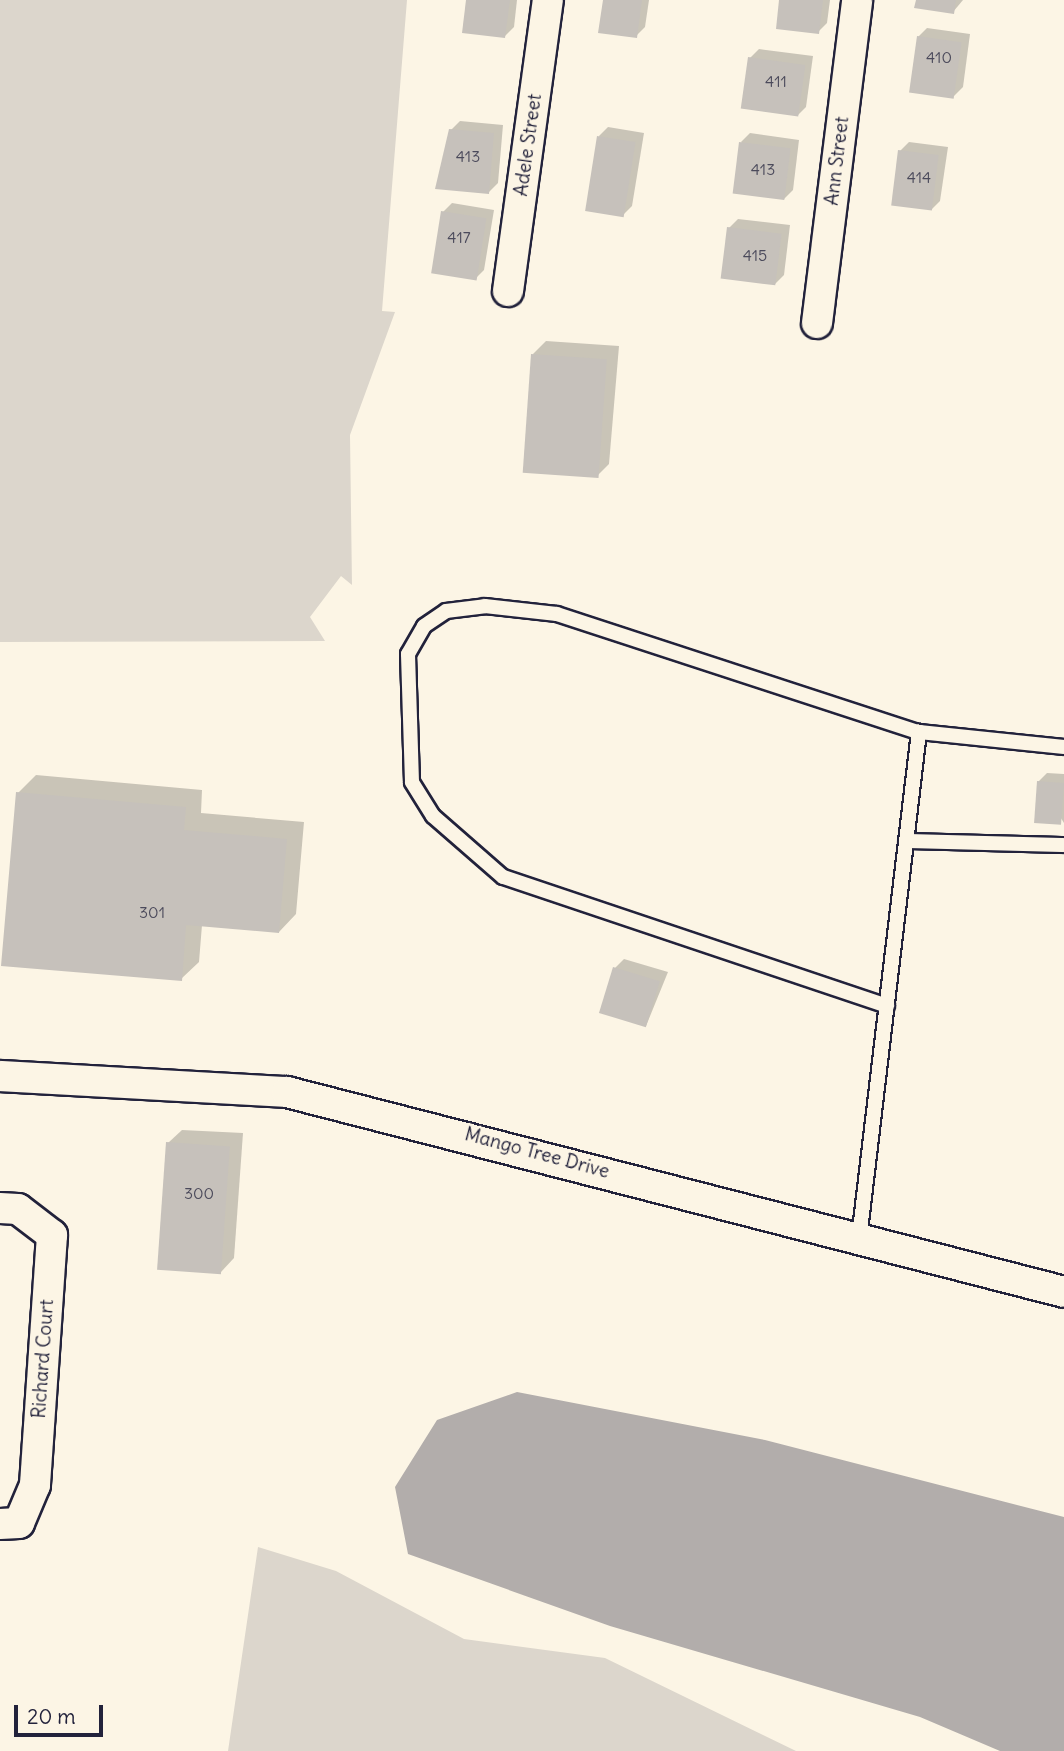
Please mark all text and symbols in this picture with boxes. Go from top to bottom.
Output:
house number: 410 [926,47,952,67]
house number: 411 [765,71,787,91]
street label: Adele Street [510,92,546,198]
street label: Ann Street [820,115,854,207]
house number: 413 [456,146,480,166]
house number: 413 [751,159,775,179]
house number: 414 [907,167,931,187]
house number: 417 [447,227,471,247]
house number: 415 [743,245,767,265]
house number: 301 [139,902,165,922]
street label: Mango Tree Drive [462,1123,612,1183]
house number: 300 [184,1183,214,1203]
street label: Richard Court [27,1299,59,1419]
scale bar [18,1692,107,1736]
text: 20 m [27,1703,76,1730]

